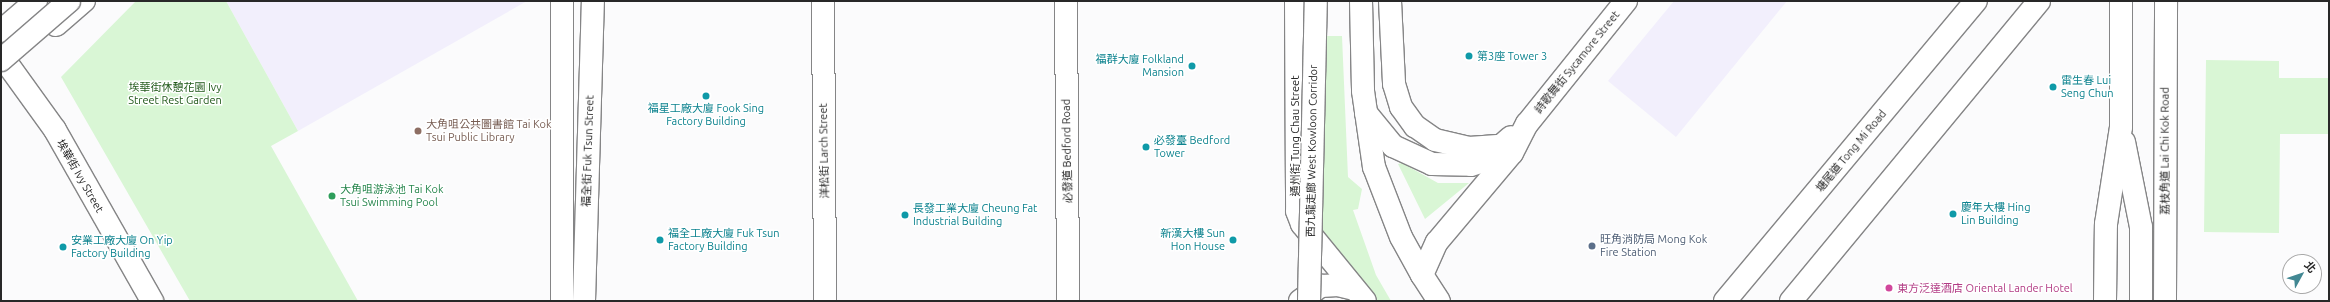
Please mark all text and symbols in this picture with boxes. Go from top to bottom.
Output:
street label: 詩歌舞街 Sycamore Street [1532,8,1622,116]
place label: 第3座 Tower 3 [1477,49,1547,63]
marker: 第3座 Tower 3 [1464,51,1474,61]
place label: 福群大廈 Folkland Mansion [1096,53,1184,79]
marker: 福群大廈 Folkland Mansion [1187,61,1197,71]
street label: 西九龍走廊 West Kowloon Corridor [1304,65,1320,237]
place label: 雷生春 Lui Seng Chun [2061,74,2114,100]
street label: 通州街 Tung Chau Street [1288,76,1302,196]
park label: 埃華街休憩花園 Ivy Street Rest Garden [128,81,222,107]
marker: 雷生春 Lui Seng Chun [2048,82,2058,92]
street label: 荔枝角道 Lai Chi Kok Road [2158,87,2172,215]
marker: 福星工廠大廈 Fook Sing Factory Building [701,91,711,101]
street label: 福全街 Fuk Tsun Street [579,95,597,207]
street label: 必發道 Bedford Road [1059,99,1075,203]
place label: 福星工廠大廈 Fook Sing Factory Building [648,102,764,128]
street label: 洋松街 Larch Street [817,103,831,199]
street label: 塘尾道 Tong Mi Road [1813,107,1889,195]
place label: 大角咀公共圖書館 Tai Kok Tsui Public Library [426,118,552,144]
marker: 大角咀公共圖書館 Tai Kok Tsui Public Library [413,126,423,136]
place label: 必發臺 Bedford Tower [1154,134,1230,160]
street label: 埃華街 Ivy Street [54,137,106,215]
marker: 必發臺 Bedford Tower [1141,142,1151,152]
place label: 大角咀游泳池 Tai Kok Tsui Swimming Pool [340,183,444,209]
marker: 大角咀游泳池 Tai Kok Tsui Swimming Pool [327,191,337,201]
place label: 慶年大樓 Hing Lin Building [1961,201,2030,227]
place label: 長發工業大廈 Cheung Fat Industrial Building [913,202,1037,228]
marker: 慶年大樓 Hing Lin Building [1948,209,1958,219]
marker: 長發工業大廈 Cheung Fat Industrial Building [900,210,910,220]
place label: 福全工廠大廈 Fuk Tsun Factory Building [668,227,780,253]
place label: 新漢大樓 Sun Hon House [1160,227,1225,253]
place label: 旺角消防局 Mong Kok Fire Station [1600,233,1707,259]
place label: 安業工廠大廈 On Yip Factory Building [71,234,173,260]
marker: 福全工廠大廈 Fuk Tsun Factory Building [655,235,665,245]
marker: 新漢大樓 Sun Hon House [1228,235,1238,245]
marker: 旺角消防局 Mong Kok Fire Station [1587,241,1597,251]
marker: 安業工廠大廈 On Yip Factory Building [58,242,68,252]
north arrow [2282,254,2322,294]
text: 北 [2302,259,2319,275]
place label: 東方泛達酒店 Oriental Lander Hotel [1897,281,2073,295]
marker: 東方泛達酒店 Oriental Lander Hotel [1884,283,1894,293]

